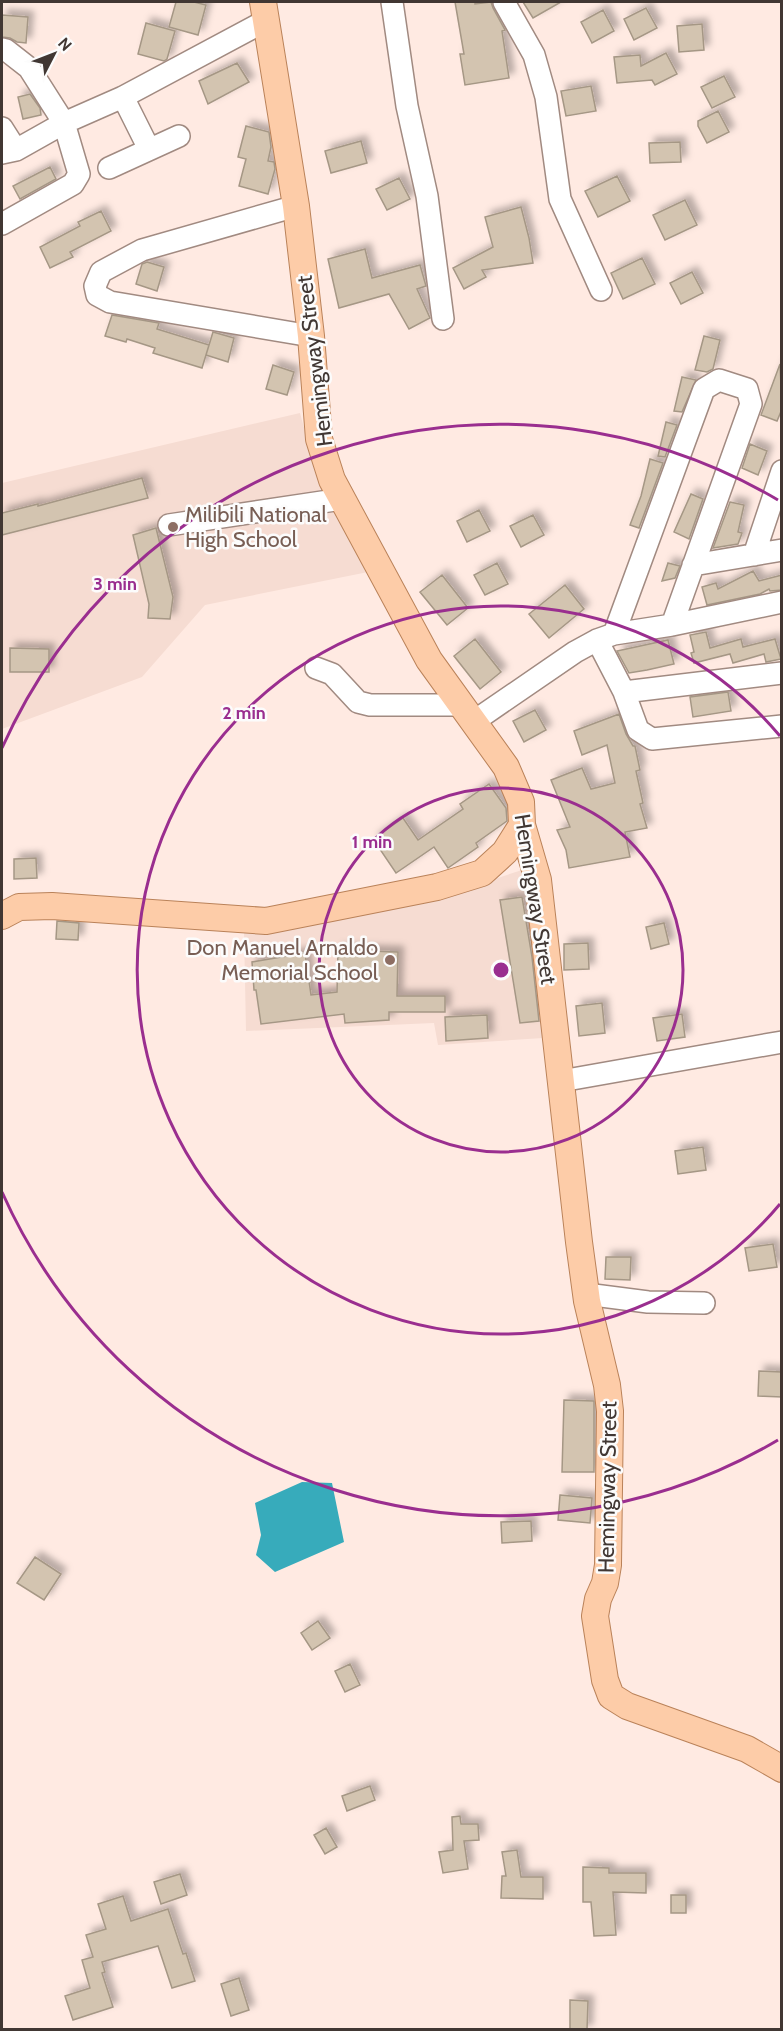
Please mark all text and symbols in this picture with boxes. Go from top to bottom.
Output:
north arrow [24,24,84,84]
text: N [54,34,76,55]
street label: Hemingway Street [291,273,338,448]
place label: Milibili National High School [185,501,327,553]
marker: Milibili National High School [166,520,180,534]
text: 3 min [93,573,137,595]
text: 2 min [222,702,266,724]
street label: Hemingway Street [509,812,562,987]
text: 1 min [352,831,392,853]
place label: Don Manuel Arnaldo Memorial School [187,934,379,986]
marker: Don Manuel Arnaldo Memorial School [383,953,397,967]
centre of rings [491,960,511,980]
street label: Hemingway Street [592,1400,623,1573]

